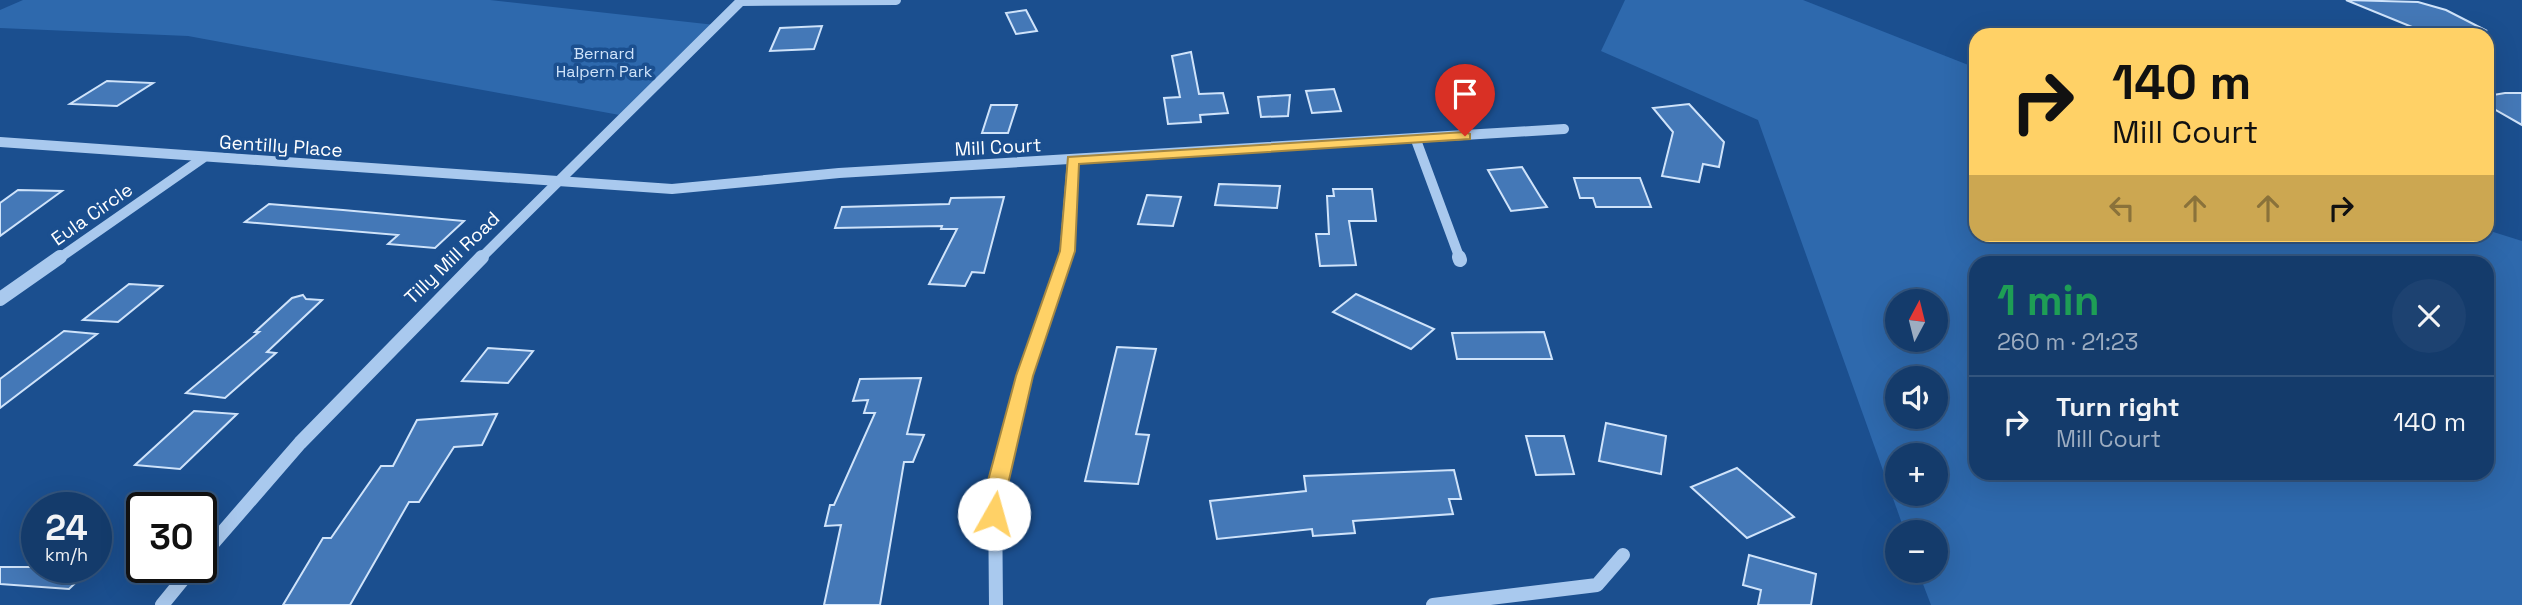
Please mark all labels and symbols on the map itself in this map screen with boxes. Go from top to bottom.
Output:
park label: Bernard Halpern Park [556,43,653,82]
pin [1435,64,1495,136]
street label: Gentilly Place [218,129,344,163]
street label: Mill Court [954,132,1042,162]
street label: Eula Circle [46,177,138,251]
street label: Tilly Mill Road [399,206,505,310]
north arrow [1885,289,1948,352]
position arrow [957,477,1031,551]
speed limit sign: 30 [126,492,217,583]

